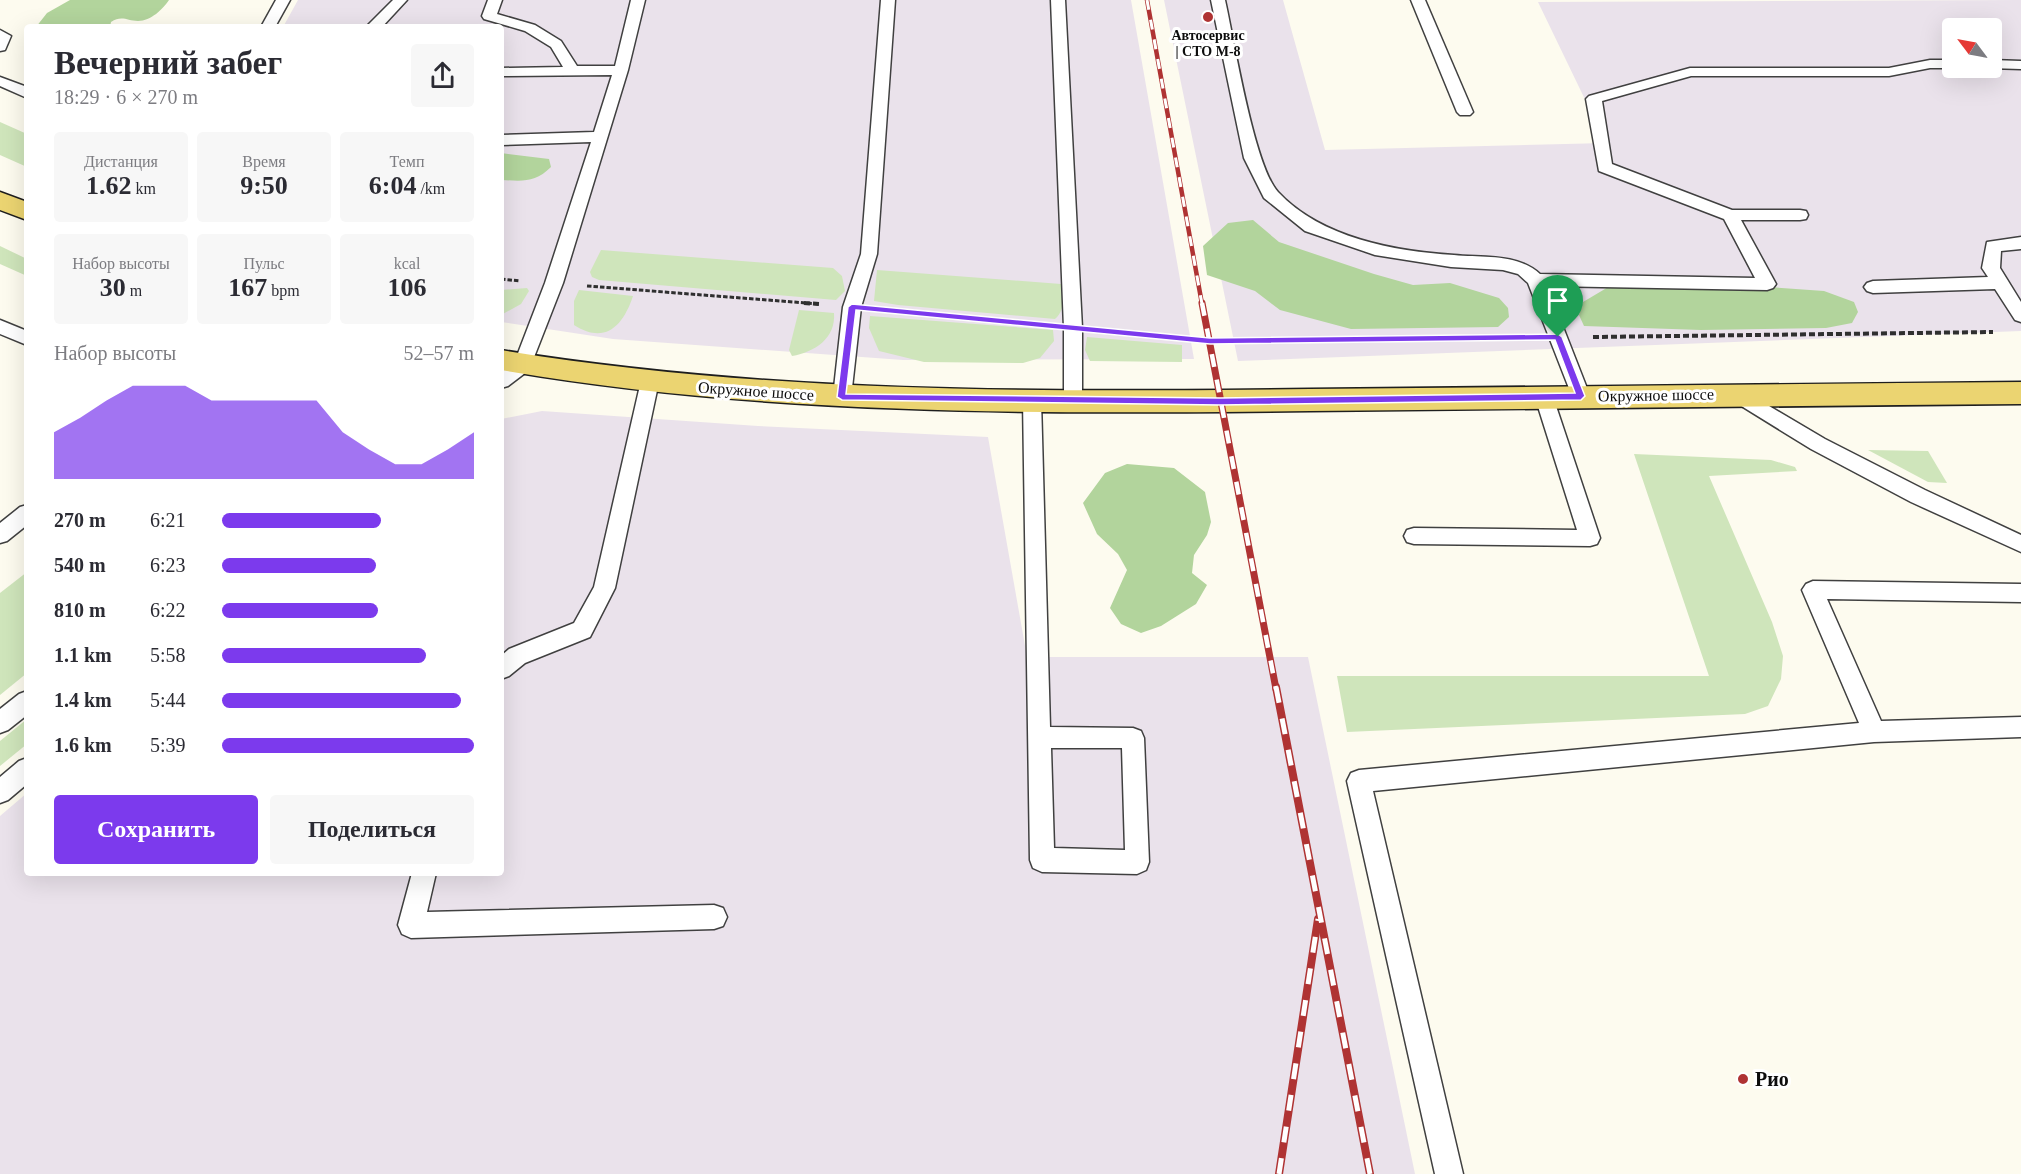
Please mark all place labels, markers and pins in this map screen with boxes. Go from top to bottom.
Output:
marker: Автосервис | СТО М-8 [1201,10,1215,24]
place label: Автосервис | СТО М-8 [1171,28,1245,59]
pin [1532,275,1583,337]
place label: Рио [1755,1068,1789,1090]
marker: Рио [1736,1072,1750,1086]

